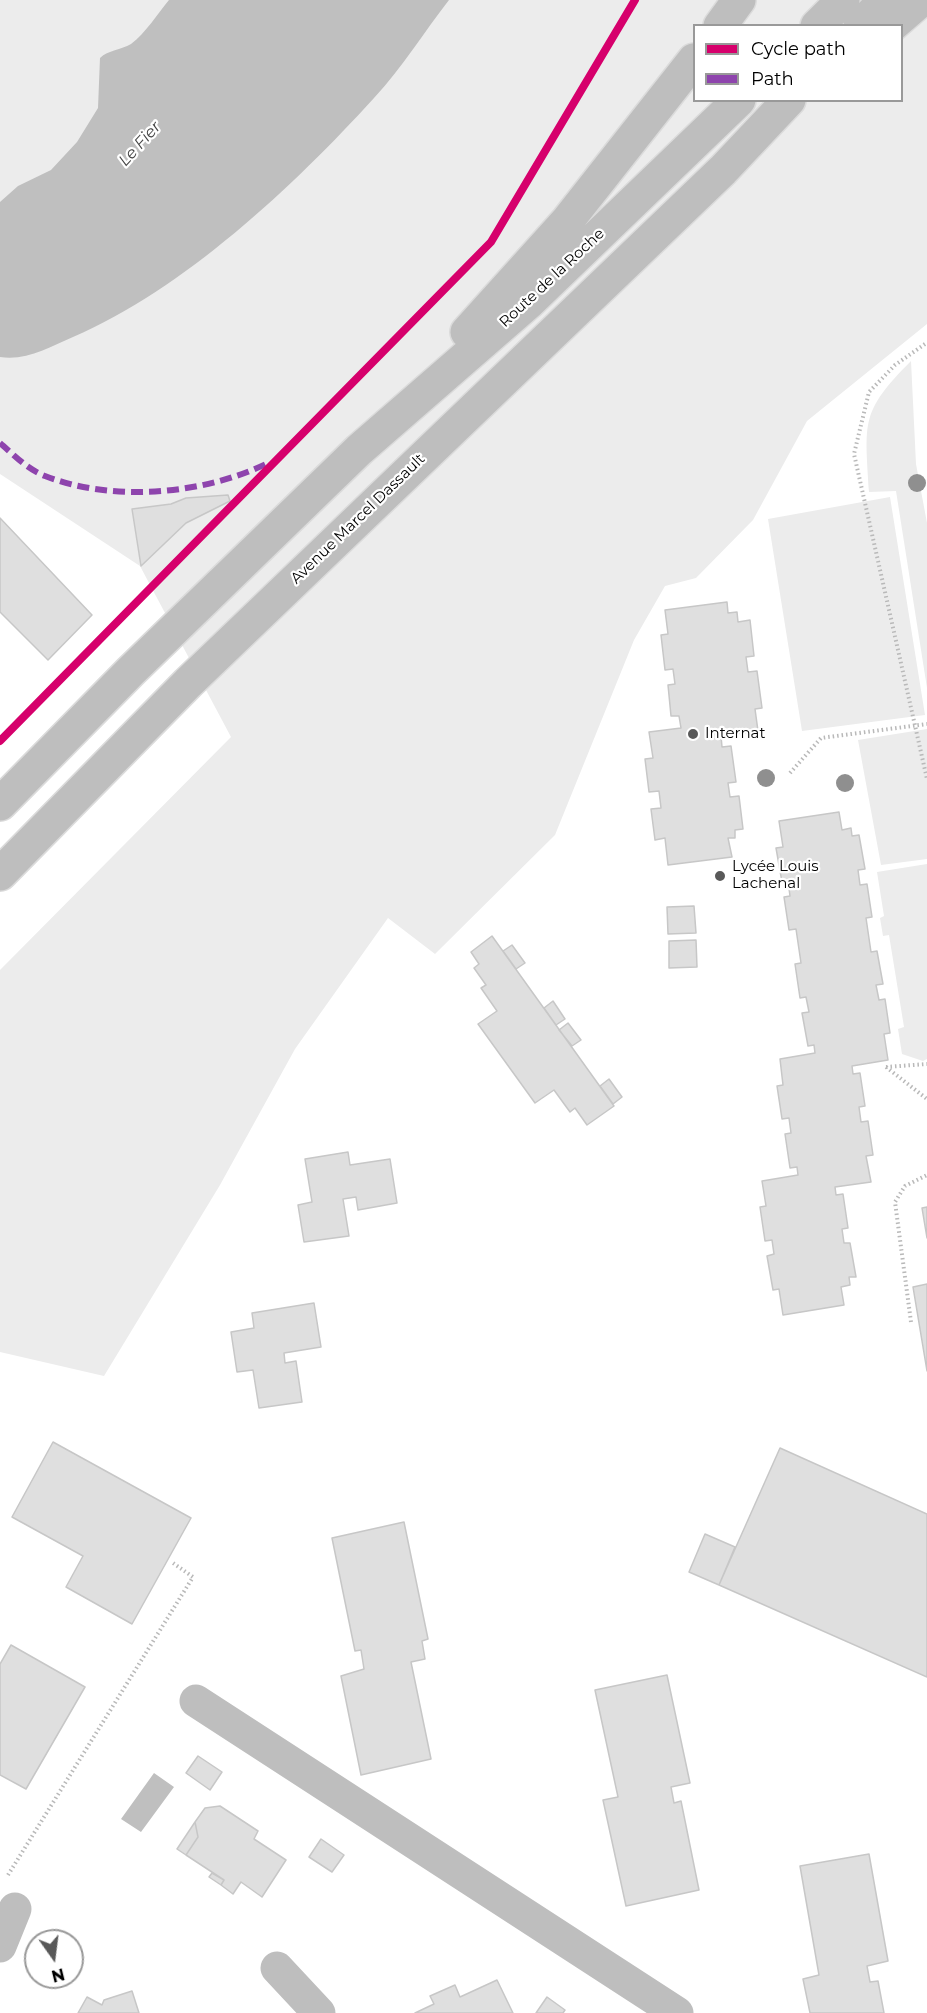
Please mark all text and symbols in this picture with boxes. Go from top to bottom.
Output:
legend [693,24,903,102]
text: Cycle path [751,38,846,60]
text: Path [751,68,794,90]
water label: Le Fier [115,118,165,170]
street label: Route de la Roche [496,225,608,331]
street label: Avenue Marcel Dassault [287,450,429,588]
place label: Internat [705,725,766,743]
marker: Internat [686,727,700,741]
place label: Lycée Louis Lachenal [732,858,819,893]
marker: Lycée Louis Lachenal [713,869,727,883]
north arrow [24,1929,84,1989]
text: N [49,1964,67,1986]

